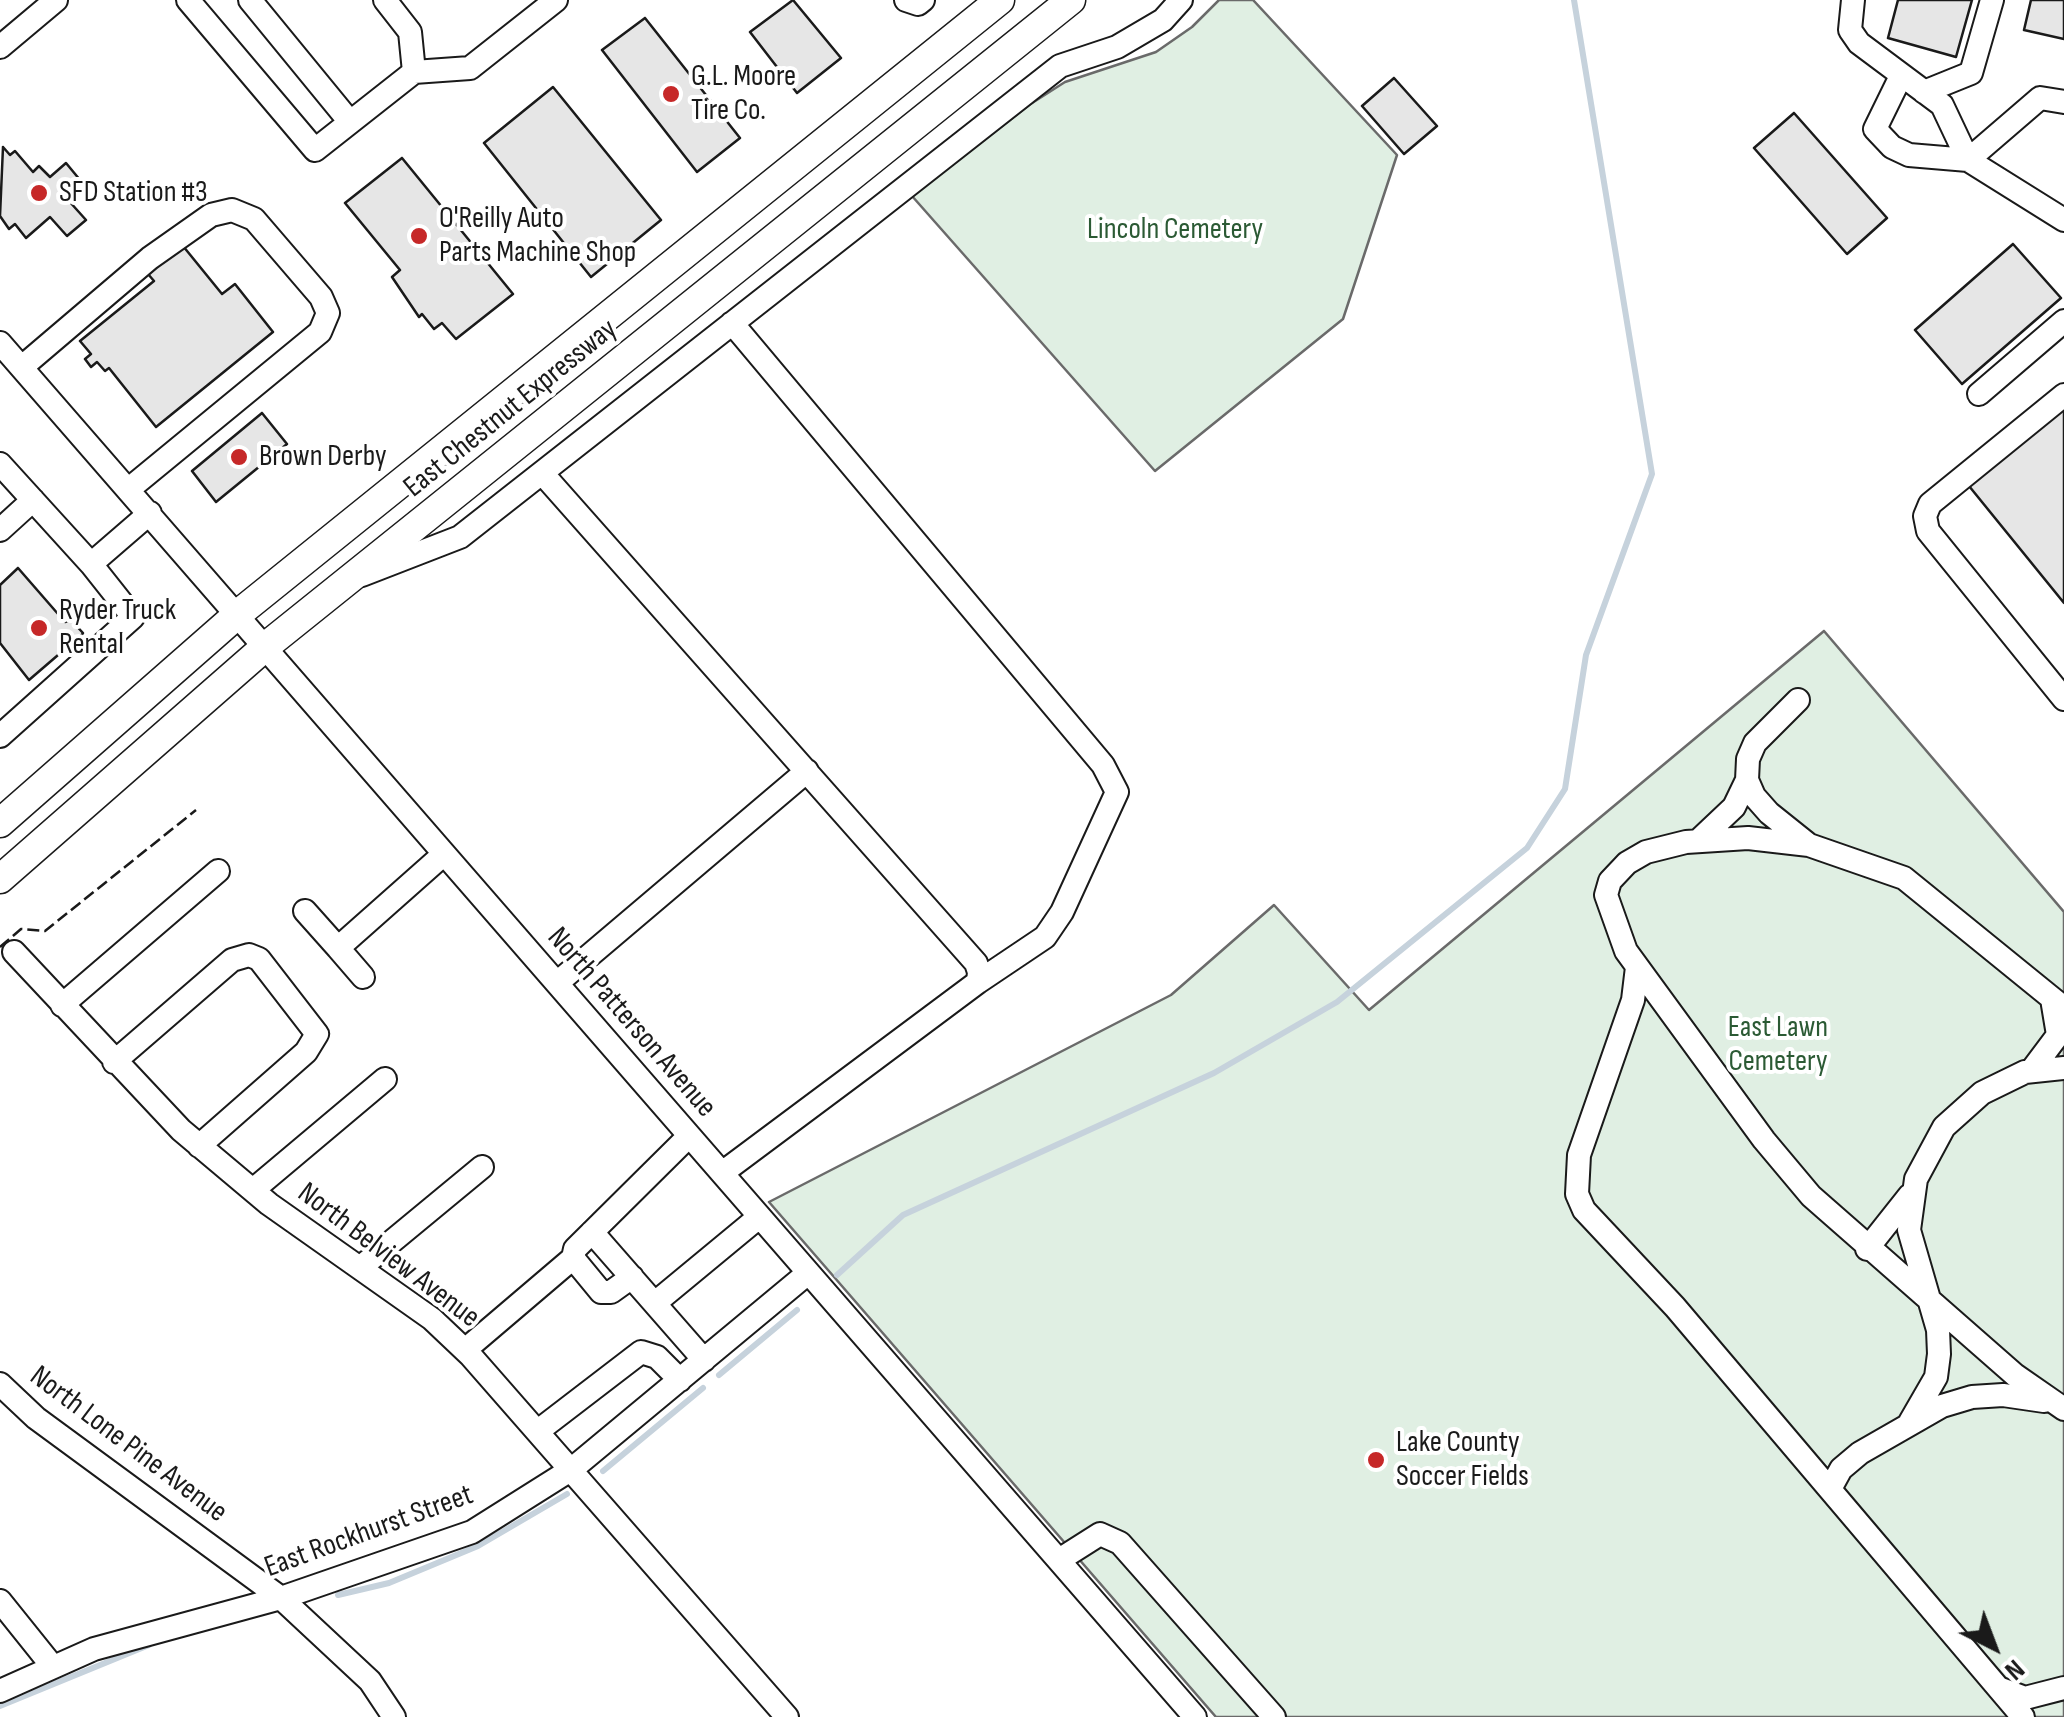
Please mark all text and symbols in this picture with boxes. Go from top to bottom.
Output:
place label: G.L. Moore Tire Co. [691,59,796,130]
marker: G.L. Moore Tire Co. [660,83,682,105]
place label: SFD Station #3 [59,175,208,211]
marker: SFD Station #3 [28,182,50,204]
place label: O'Reilly Auto Parts Machine Shop [439,201,636,272]
park label: Lincoln Cemetery [1087,212,1263,248]
marker: O'Reilly Auto Parts Machine Shop [408,225,430,247]
street label: East Chestnut Expressway [397,312,625,506]
place label: Brown Derby [259,439,386,475]
marker: Brown Derby [228,446,250,468]
place label: Ryder Truck Rental [59,593,176,664]
marker: Ryder Truck Rental [28,617,50,639]
street label: North Patterson Avenue [539,921,723,1125]
park label: East Lawn Cemetery [1728,1010,1828,1080]
street label: North Belview Avenue [290,1176,486,1336]
street label: North Lone Pine Avenue [22,1359,234,1531]
place label: Lake County Soccer Fields [1396,1425,1529,1496]
marker: Lake County Soccer Fields [1365,1449,1387,1471]
street label: East Rockhurst Street [260,1478,478,1586]
north arrow [1944,1597,2044,1697]
text: N [1998,1652,2031,1687]

